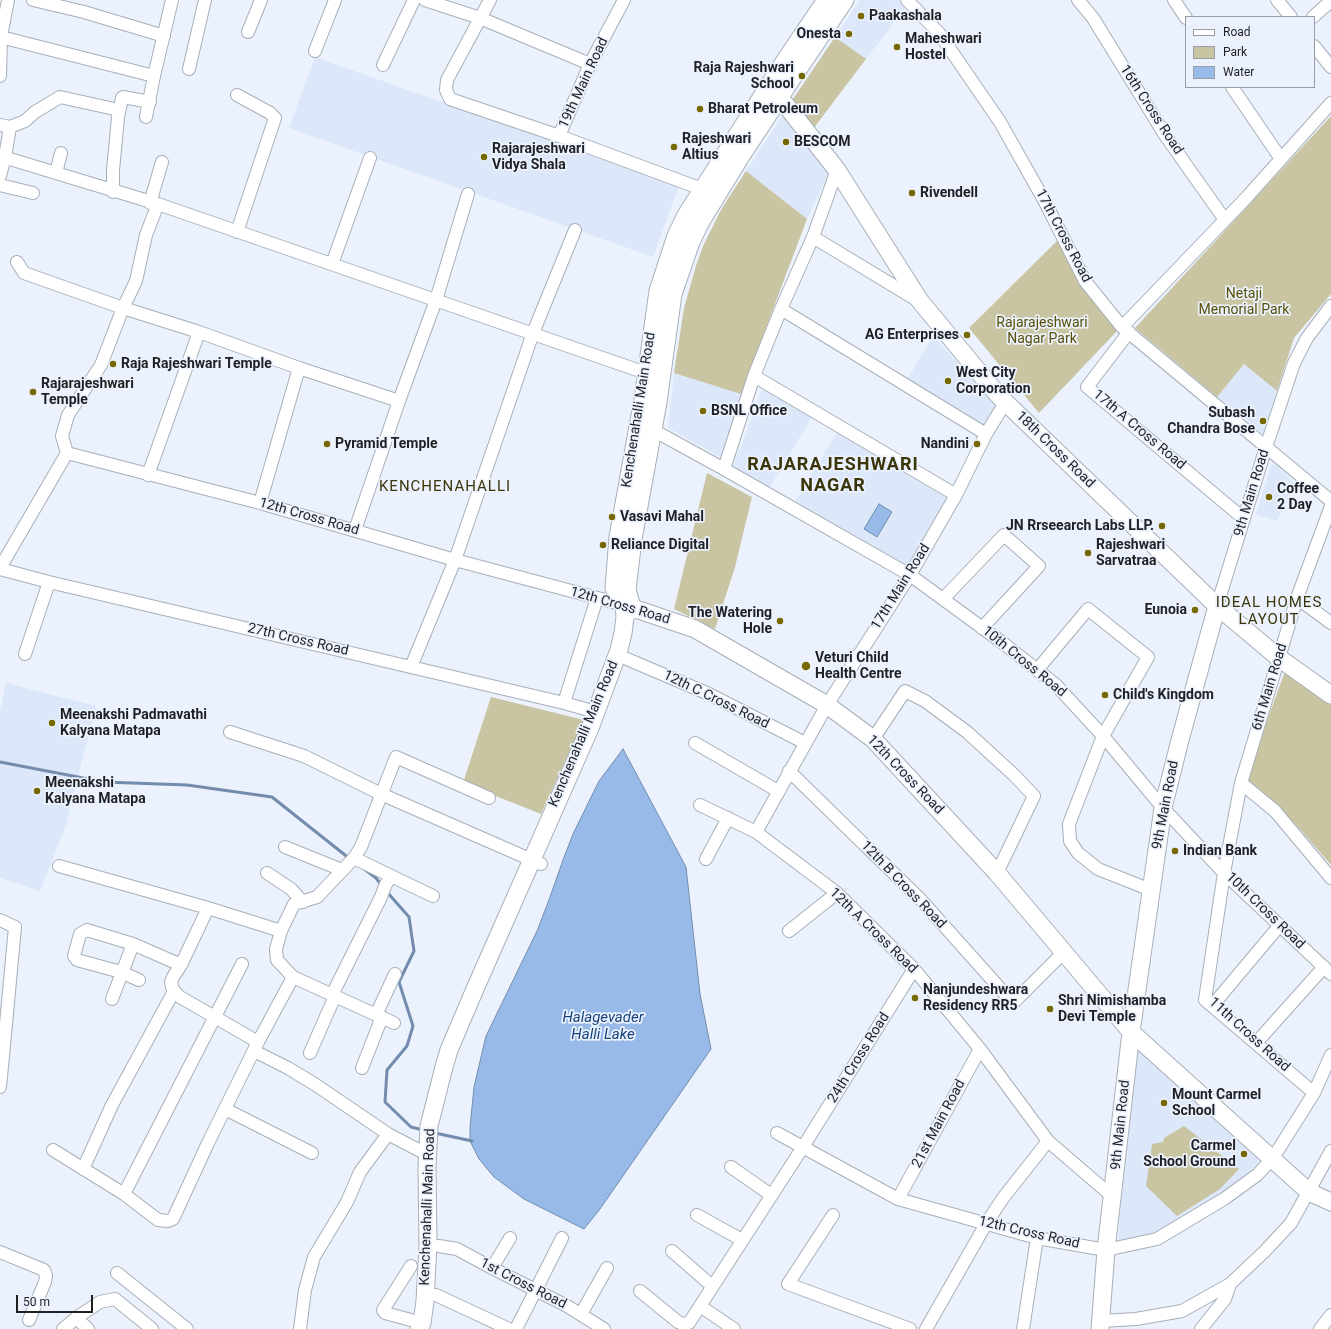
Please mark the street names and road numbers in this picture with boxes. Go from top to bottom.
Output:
street label: 19th Main Road [556,35,612,131]
street label: 16th Cross Road [1116,62,1186,158]
street label: 17th Cross Road [1031,186,1095,286]
street label: Kenchenahalli Main Road [618,331,660,489]
street label: 17th A Cross Road [1089,386,1189,474]
street label: 18th Cross Road [1012,408,1098,492]
street label: 9th Main Road [1231,447,1273,539]
street label: 12th Cross Road [257,495,361,539]
street label: 17th Main Road [868,541,934,633]
street label: 12th Cross Road [568,584,672,628]
street label: 27th Cross Road [246,620,350,660]
street label: 10th Cross Road [979,623,1069,701]
street label: 6th Main Road [1249,641,1291,733]
street label: Kenchenahalli Main Road [546,658,622,810]
street label: 12th C Cross Road [660,667,772,733]
street label: 12th Cross Road [863,732,947,818]
street label: 9th Main Road [1149,759,1183,851]
street label: 12th B Cross Road [857,838,949,932]
street label: 10th Cross Road [1222,869,1308,953]
street label: 12th A Cross Road [825,885,921,977]
street label: 11th Cross Road [1205,994,1293,1076]
street label: 24th Cross Road [825,1010,893,1106]
street label: 21st Main Road [909,1077,969,1171]
street label: 9th Main Road [1108,1079,1134,1171]
street label: Kenchenahalli Main Road [417,1128,439,1286]
street label: 12th Cross Road [977,1213,1081,1253]
street label: 1st Cross Road [477,1255,569,1313]

